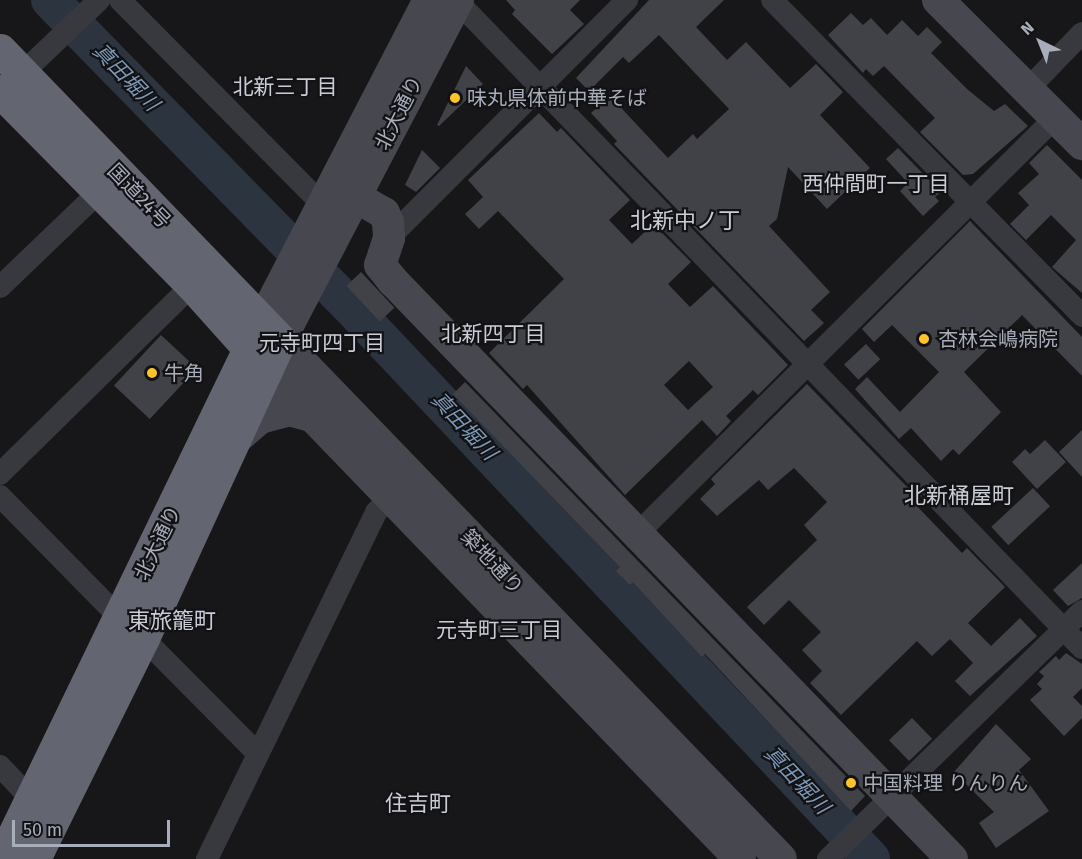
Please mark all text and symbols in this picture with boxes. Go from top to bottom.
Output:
north arrow [1010,12,1070,72]
text: N [1017,18,1038,39]
water label: 真田堀川 [88,38,164,116]
street label: 北大通り [370,72,428,154]
district label: 北新三丁目 [233,74,337,100]
place label: 味丸県体前中華そば [467,86,647,110]
marker: 味丸県体前中華そば [448,91,462,105]
street label: 国道24号 [103,159,175,233]
district label: 西仲間町一丁目 [803,171,949,197]
district label: 北新中ノ丁 [630,208,740,234]
district label: 北新四丁目 [441,321,545,347]
place label: 杏林会嶋病院 [938,327,1058,351]
district label: 元寺町四丁目 [259,330,385,356]
marker: 杏林会嶋病院 [915,330,933,348]
place label: 牛角 [164,361,204,385]
marker: 牛角 [145,366,159,380]
water label: 真田堀川 [426,387,502,465]
district label: 北新桶屋町 [904,483,1014,509]
street label: 北大通り [130,502,186,584]
street label: 築地通り [456,525,528,599]
district label: 東旅籠町 [128,608,216,634]
district label: 元寺町三丁目 [436,617,562,643]
water label: 真田堀川 [759,741,835,819]
place label: 中国料理 りんりん [863,771,1028,795]
marker: 中国料理 りんりん [844,776,858,790]
district label: 住吉町 [385,791,451,817]
scale bar [15,808,172,846]
text: 50 m [23,819,62,841]

